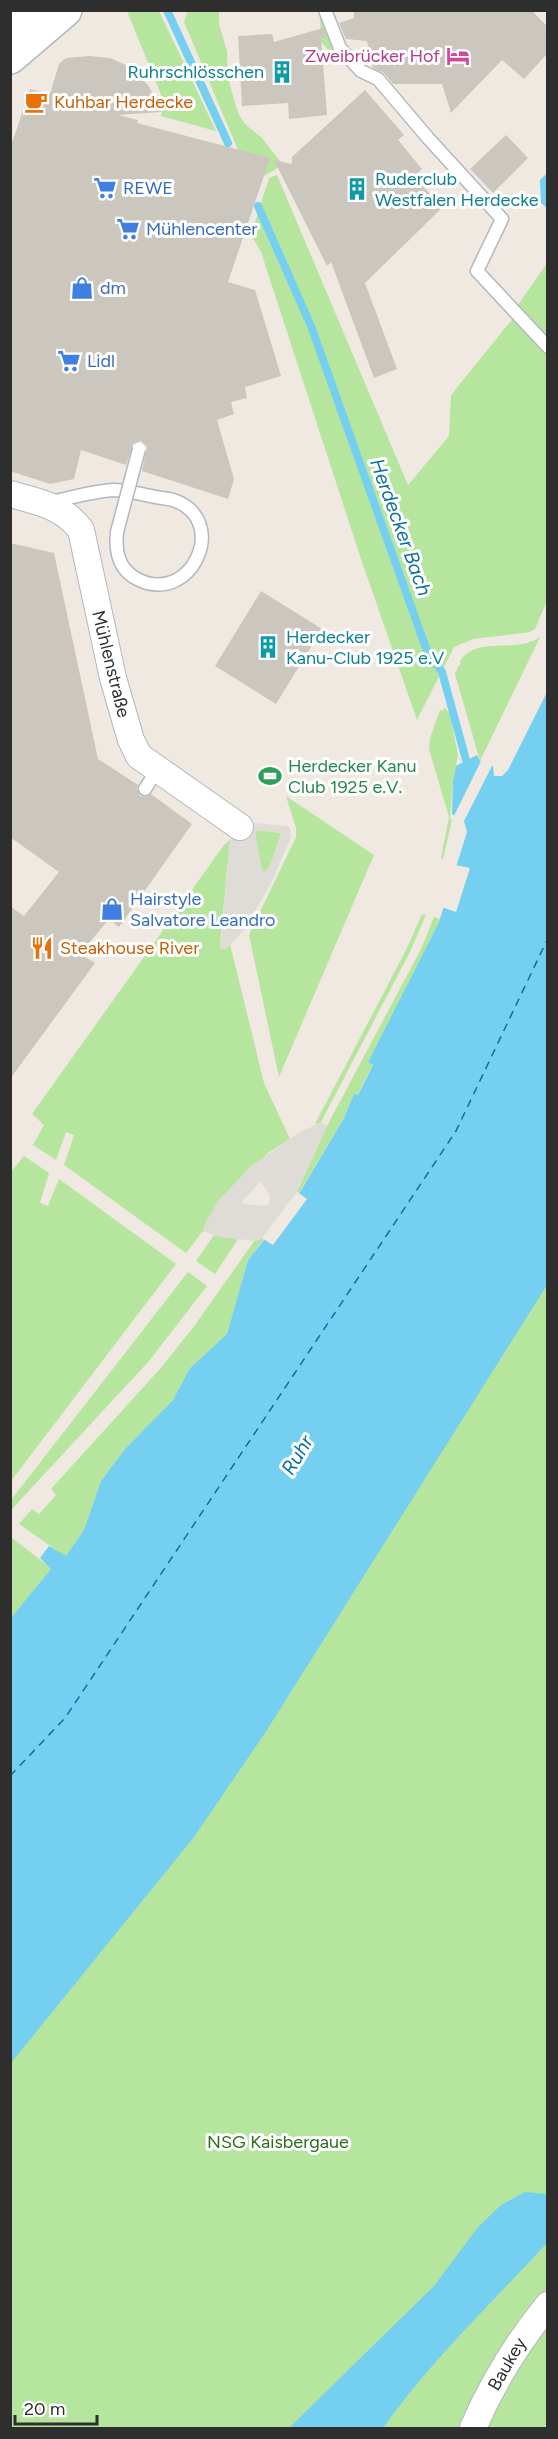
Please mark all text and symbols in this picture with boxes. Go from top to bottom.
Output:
hotel icon: Zweibrücker Hof [445,43,471,69]
place label: Zweibrücker Hof [305,45,440,67]
building icon: Ruhrschlösschen [269,59,295,85]
place label: Ruhrschlösschen [128,61,264,83]
cafe icon: Kuhbar Herdecke [23,89,49,115]
place label: Kuhbar Herdecke [54,91,193,113]
place label: Ruderclub Westfalen Herdecke [375,168,539,211]
supermarket icon: REWE [92,175,118,201]
building icon: Ruderclub Westfalen Herdecke [344,176,370,202]
place label: REWE [123,177,173,199]
supermarket icon: Mühlencenter [115,216,141,242]
place label: Mühlencenter [146,218,257,240]
shop icon: dm [69,275,95,301]
place label: dm [100,277,126,299]
supermarket icon: Lidl [56,348,82,374]
place label: Lidl [87,350,115,372]
water label: Herdecker Bach [365,455,437,599]
street label: Mühlenstraße [87,608,135,720]
place label: Herdecker Kanu-Club 1925 e.V [286,626,445,669]
building icon: Herdecker Kanu-Club 1925 e.V [255,634,281,660]
place label: Herdecker Kanu Club 1925 e.V. [288,755,417,798]
sports icon: Herdecker Kanu Club 1925 e.V. [257,763,283,789]
place label: Hairstyle Salvatore Leandro [130,888,276,931]
shop icon: Hairstyle Salvatore Leandro [99,896,125,922]
restaurant icon: Steakhouse River [29,935,55,961]
place label: Steakhouse River [60,937,199,959]
water label: Ruhr [276,1430,319,1479]
park label: NSG Kaisbergaue [207,2131,349,2153]
street label: Baukey [483,2333,531,2395]
scale bar [15,2388,98,2426]
text: 20 m [24,2398,65,2420]

